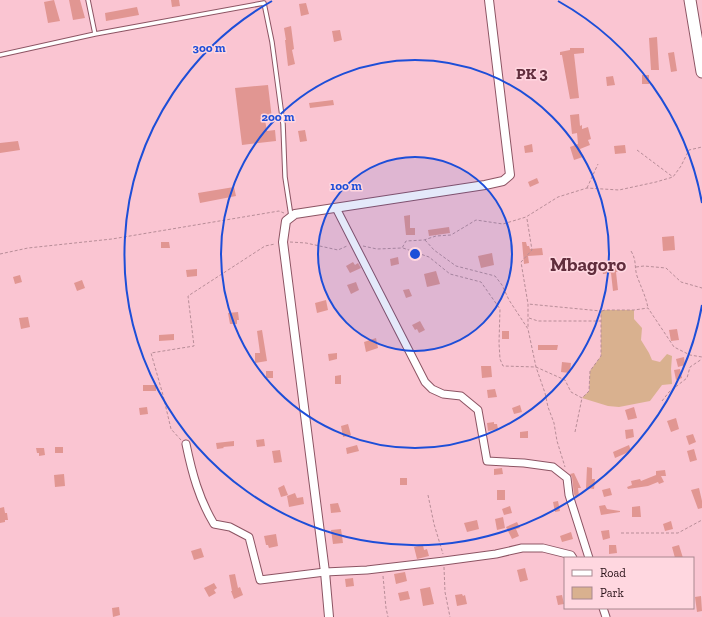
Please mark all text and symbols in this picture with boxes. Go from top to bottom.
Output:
text: 300 m [193,41,226,55]
district label: PK 3 [516,64,548,83]
text: 200 m [261,110,295,124]
text: 100 m [330,179,362,193]
centre of rings [408,247,422,261]
district label: Mbagoro [550,253,626,276]
legend [564,557,694,609]
text: Road [600,566,626,580]
text: Park [600,586,625,600]

